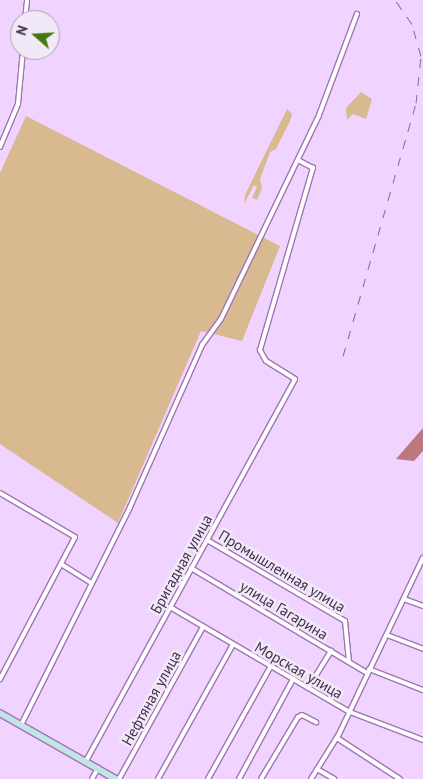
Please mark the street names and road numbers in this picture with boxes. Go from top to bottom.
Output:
street label: Бригадная улица [146,511,216,617]
street label: Промышленная улица [215,526,349,616]
street label: улица Гагарина [237,577,331,643]
street label: Морская улица [252,638,346,702]
street label: Нефтяная улица [118,648,184,748]

